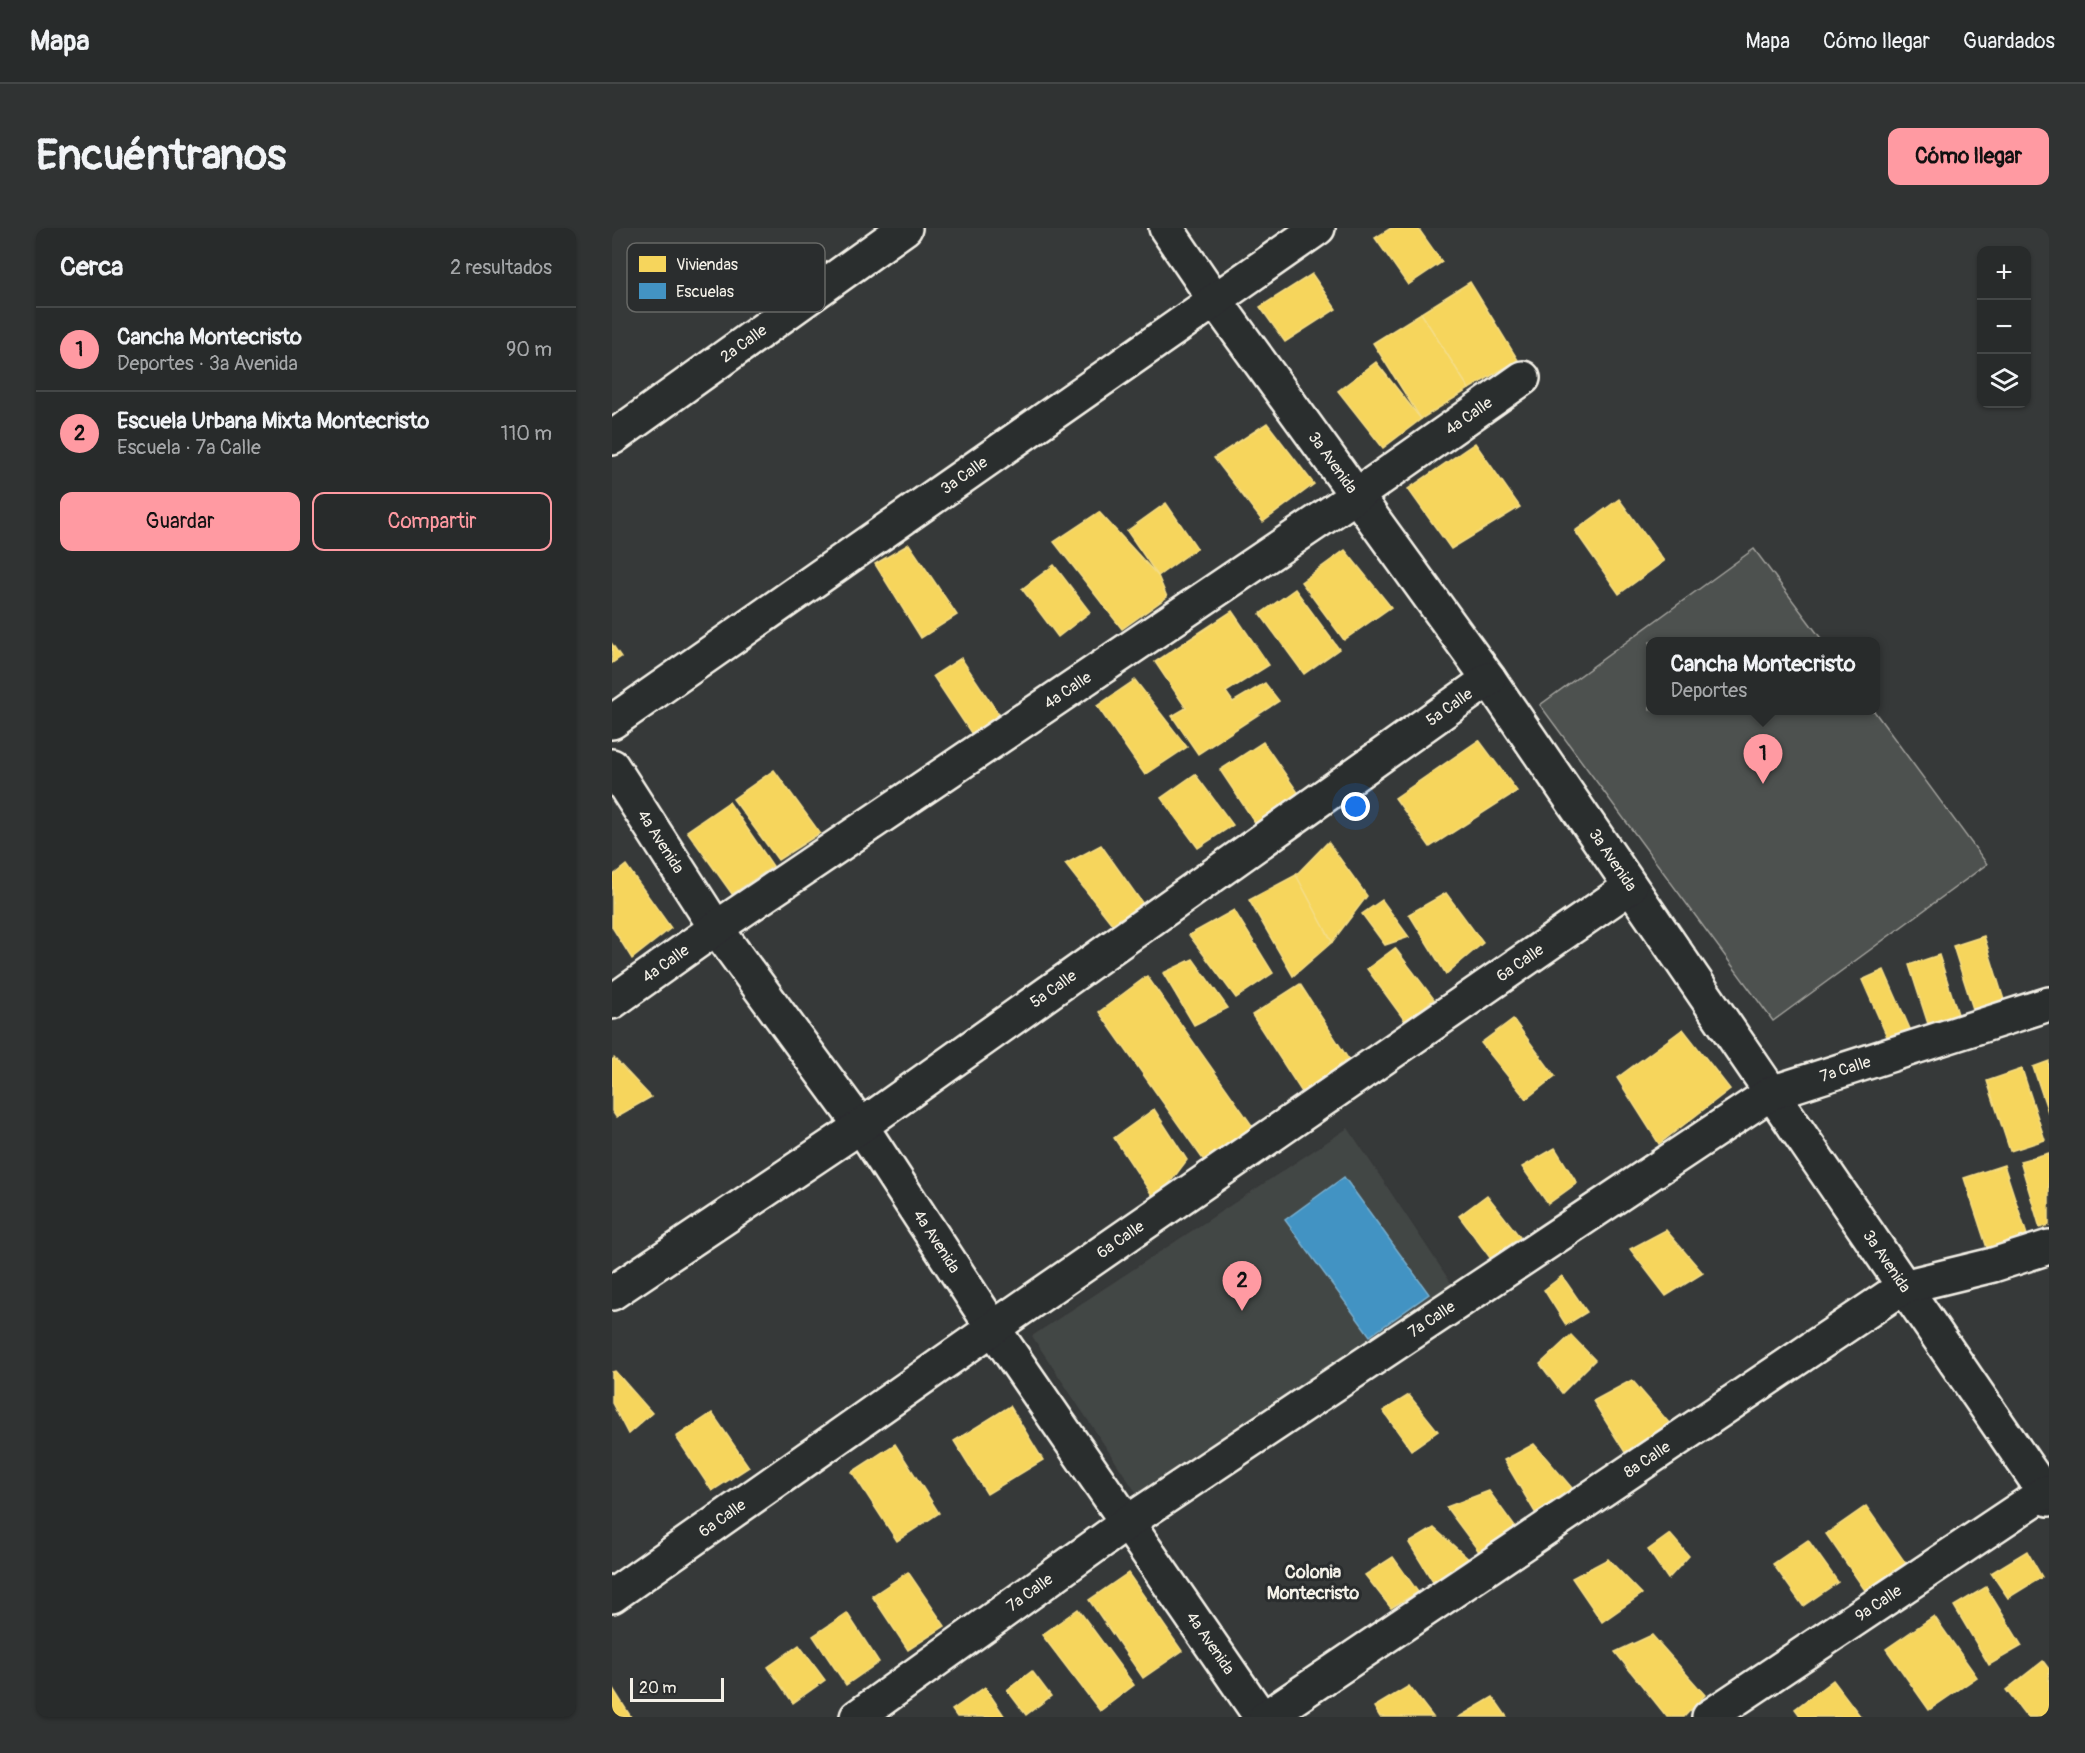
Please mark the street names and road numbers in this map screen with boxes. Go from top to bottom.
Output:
street label: 2a Calle [716,320,771,367]
street label: 4a Calle [1441,393,1496,440]
street label: 3a Avenida [1304,428,1362,498]
street label: 3a Calle [937,452,992,499]
street label: 4a Calle [1040,667,1095,714]
street label: 5a Calle [1422,684,1477,731]
street label: 4a Avenida [633,806,688,877]
street label: 3a Avenida [1584,825,1641,895]
street label: 4a Calle [638,940,693,987]
street label: 6a Calle [1493,940,1548,986]
street label: 5a Calle [1026,966,1081,1012]
street label: 7a Calle [1818,1052,1873,1087]
street label: 4a Avenida [909,1206,965,1277]
street label: 6a Calle [1093,1216,1148,1263]
street label: 3a Avenida [1858,1226,1915,1296]
street label: 7a Calle [1404,1296,1459,1342]
street label: 8a Calle [1620,1437,1674,1482]
street label: 6a Calle [695,1495,750,1542]
street label: 7a Calle [1003,1569,1057,1616]
street label: 9a Calle [1851,1581,1906,1626]
street label: 4a Avenida [1182,1608,1239,1678]

